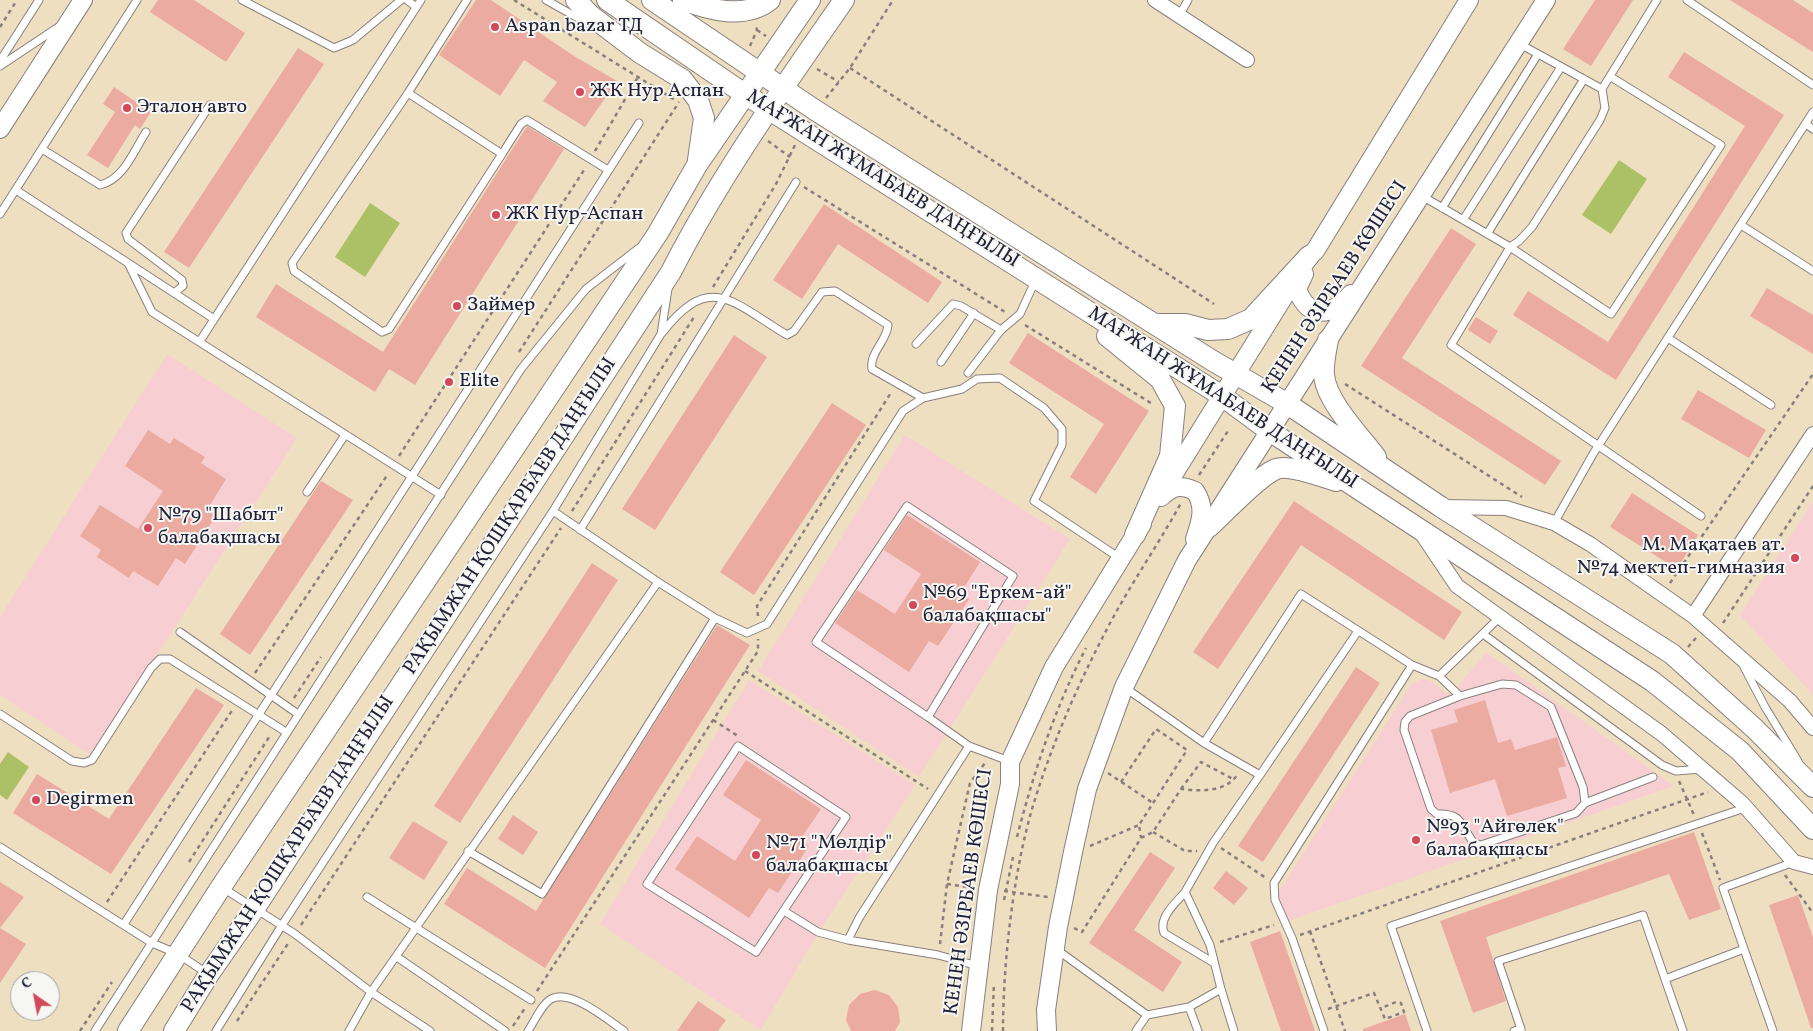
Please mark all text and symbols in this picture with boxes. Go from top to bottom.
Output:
place label: Aspan bazar ТД [505,15,643,39]
marker: Aspan bazar ТД [489,21,501,33]
place label: ЖК Нур Аспан [590,80,724,104]
marker: ЖК Нур Аспан [574,86,586,98]
street label: МАҒЖАН ЖҰМАБАЕВ ДАҢҒЫЛЫ [741,86,1023,274]
place label: Эталон авто [137,96,247,120]
marker: Эталон авто [121,102,133,114]
street label: КЕНЕН ӘЗІРБАЕВ КӨШЕСІ [1258,177,1414,399]
place label: ЖК Нур-Аспан [506,203,643,227]
marker: ЖК Нур-Аспан [490,209,502,221]
place label: Займер [467,294,535,318]
marker: Займер [451,300,463,312]
street label: МАҒЖАН ЖҰМАБАЕВ ДАҢҒЫЛЫ [1082,303,1362,495]
street label: РАҚЫМЖАН ҚОШҚАРБАЕВ ДАҢҒЫЛЫ [399,354,623,680]
place label: Elite [459,370,499,394]
marker: Elite [443,376,455,388]
place label: №79 "Шабыт" балабақшасы [158,504,284,551]
marker: №79 "Шабыт" балабақшасы [142,522,154,534]
place label: М. Мақатаев ат. №74 мектеп-гимназия [1577,534,1785,581]
marker: М. Мақатаев ат. №74 мектеп-гимназия [1789,552,1801,564]
place label: №69 "Еркем-ай" балабақшасы" [923,582,1072,629]
marker: №69 "Еркем-ай" балабақшасы" [907,599,919,611]
street label: РАҚЫМЖАН ҚОШҚАРБАЕВ ДАҢҒЫЛЫ [177,692,401,1018]
street label: КЕНЕН ӘЗІРБАЕВ КӨШЕСІ [941,767,999,1017]
place label: Degirmen [46,788,134,812]
marker: Degirmen [30,794,42,806]
place label: №93 "Айгөлек" балабақшасы [1426,816,1564,863]
place label: №71 "Мөлдір" балабақшасы [766,832,892,879]
marker: №93 "Айгөлек" балабақшасы [1410,834,1422,846]
marker: №71 "Мөлдір" балабақшасы [750,849,762,861]
north arrow [10,971,60,1021]
text: С [18,973,36,994]

